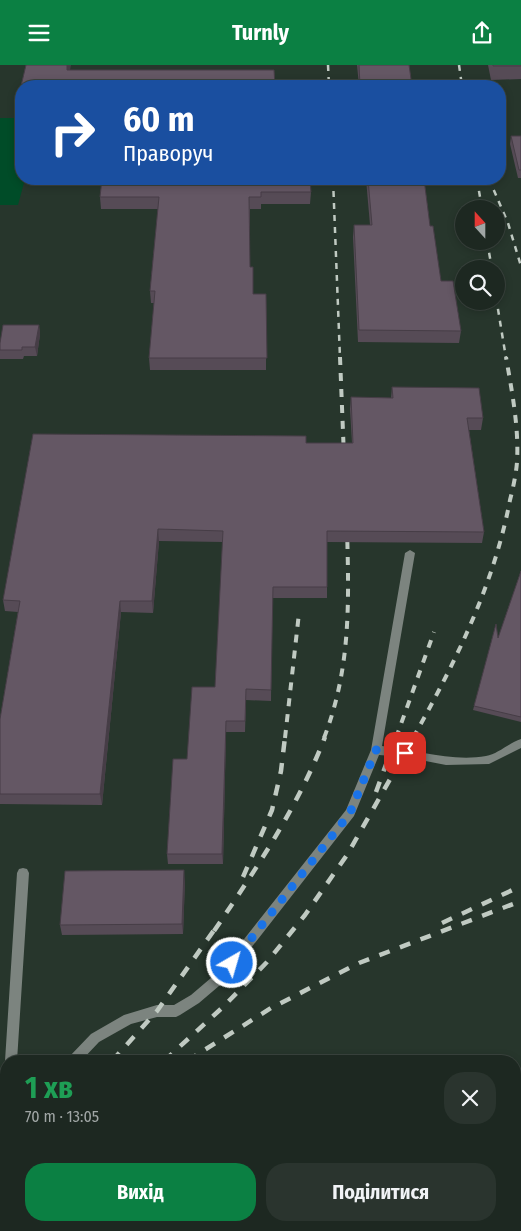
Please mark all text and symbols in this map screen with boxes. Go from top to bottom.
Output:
icon: menu [25,19,53,47]
text: Turnly [232,19,289,46]
icon: share [468,19,496,47]
text: 60 m [123,98,194,140]
icon: right [40,100,105,165]
text: Праворуч [123,140,213,167]
north arrow [455,200,505,250]
map controls [455,200,505,310]
button: search [455,260,505,310]
pin [384,732,426,774]
icon: arrive [391,739,419,767]
position arrow [205,936,257,988]
text: 1 хв [25,1070,73,1106]
button: close [444,1072,496,1124]
text: 70 m · 13:05 [25,1107,99,1126]
button: Вихід [25,1163,256,1221]
button: Поділитися [266,1163,496,1221]

